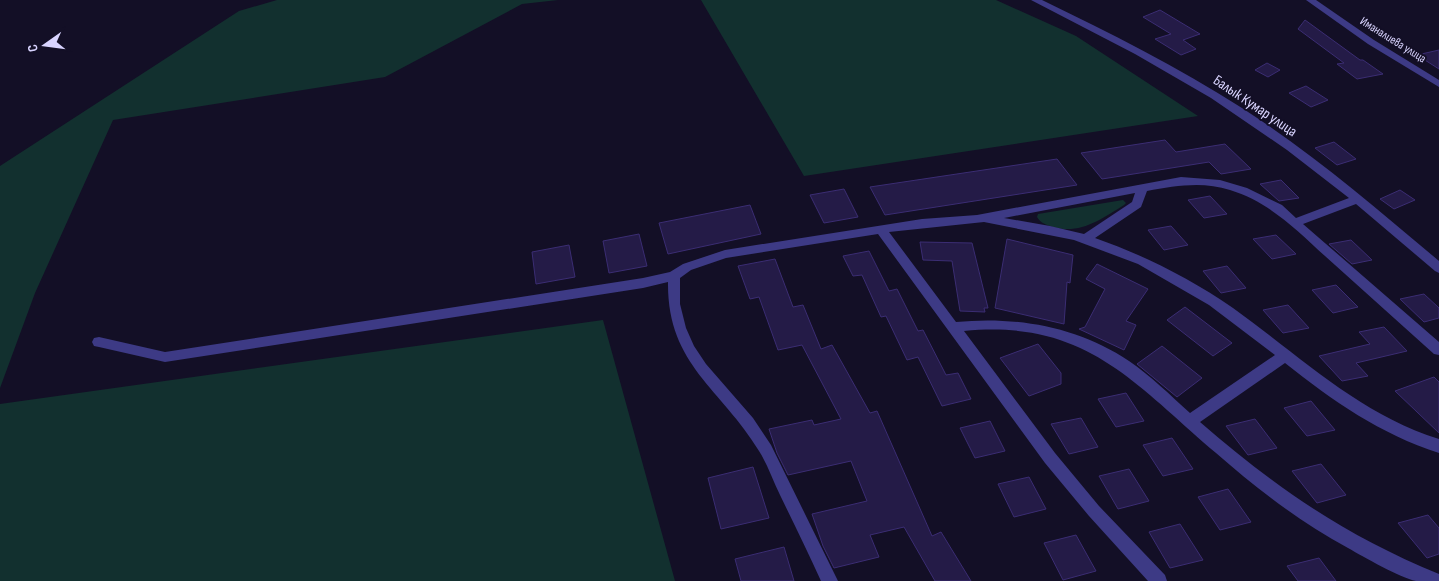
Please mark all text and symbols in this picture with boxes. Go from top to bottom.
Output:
street label: Иманалиева улица [1357,14,1429,66]
north arrow [20,20,70,70]
text: С [24,42,42,54]
street label: Балык Кумар улица [1209,71,1301,141]

